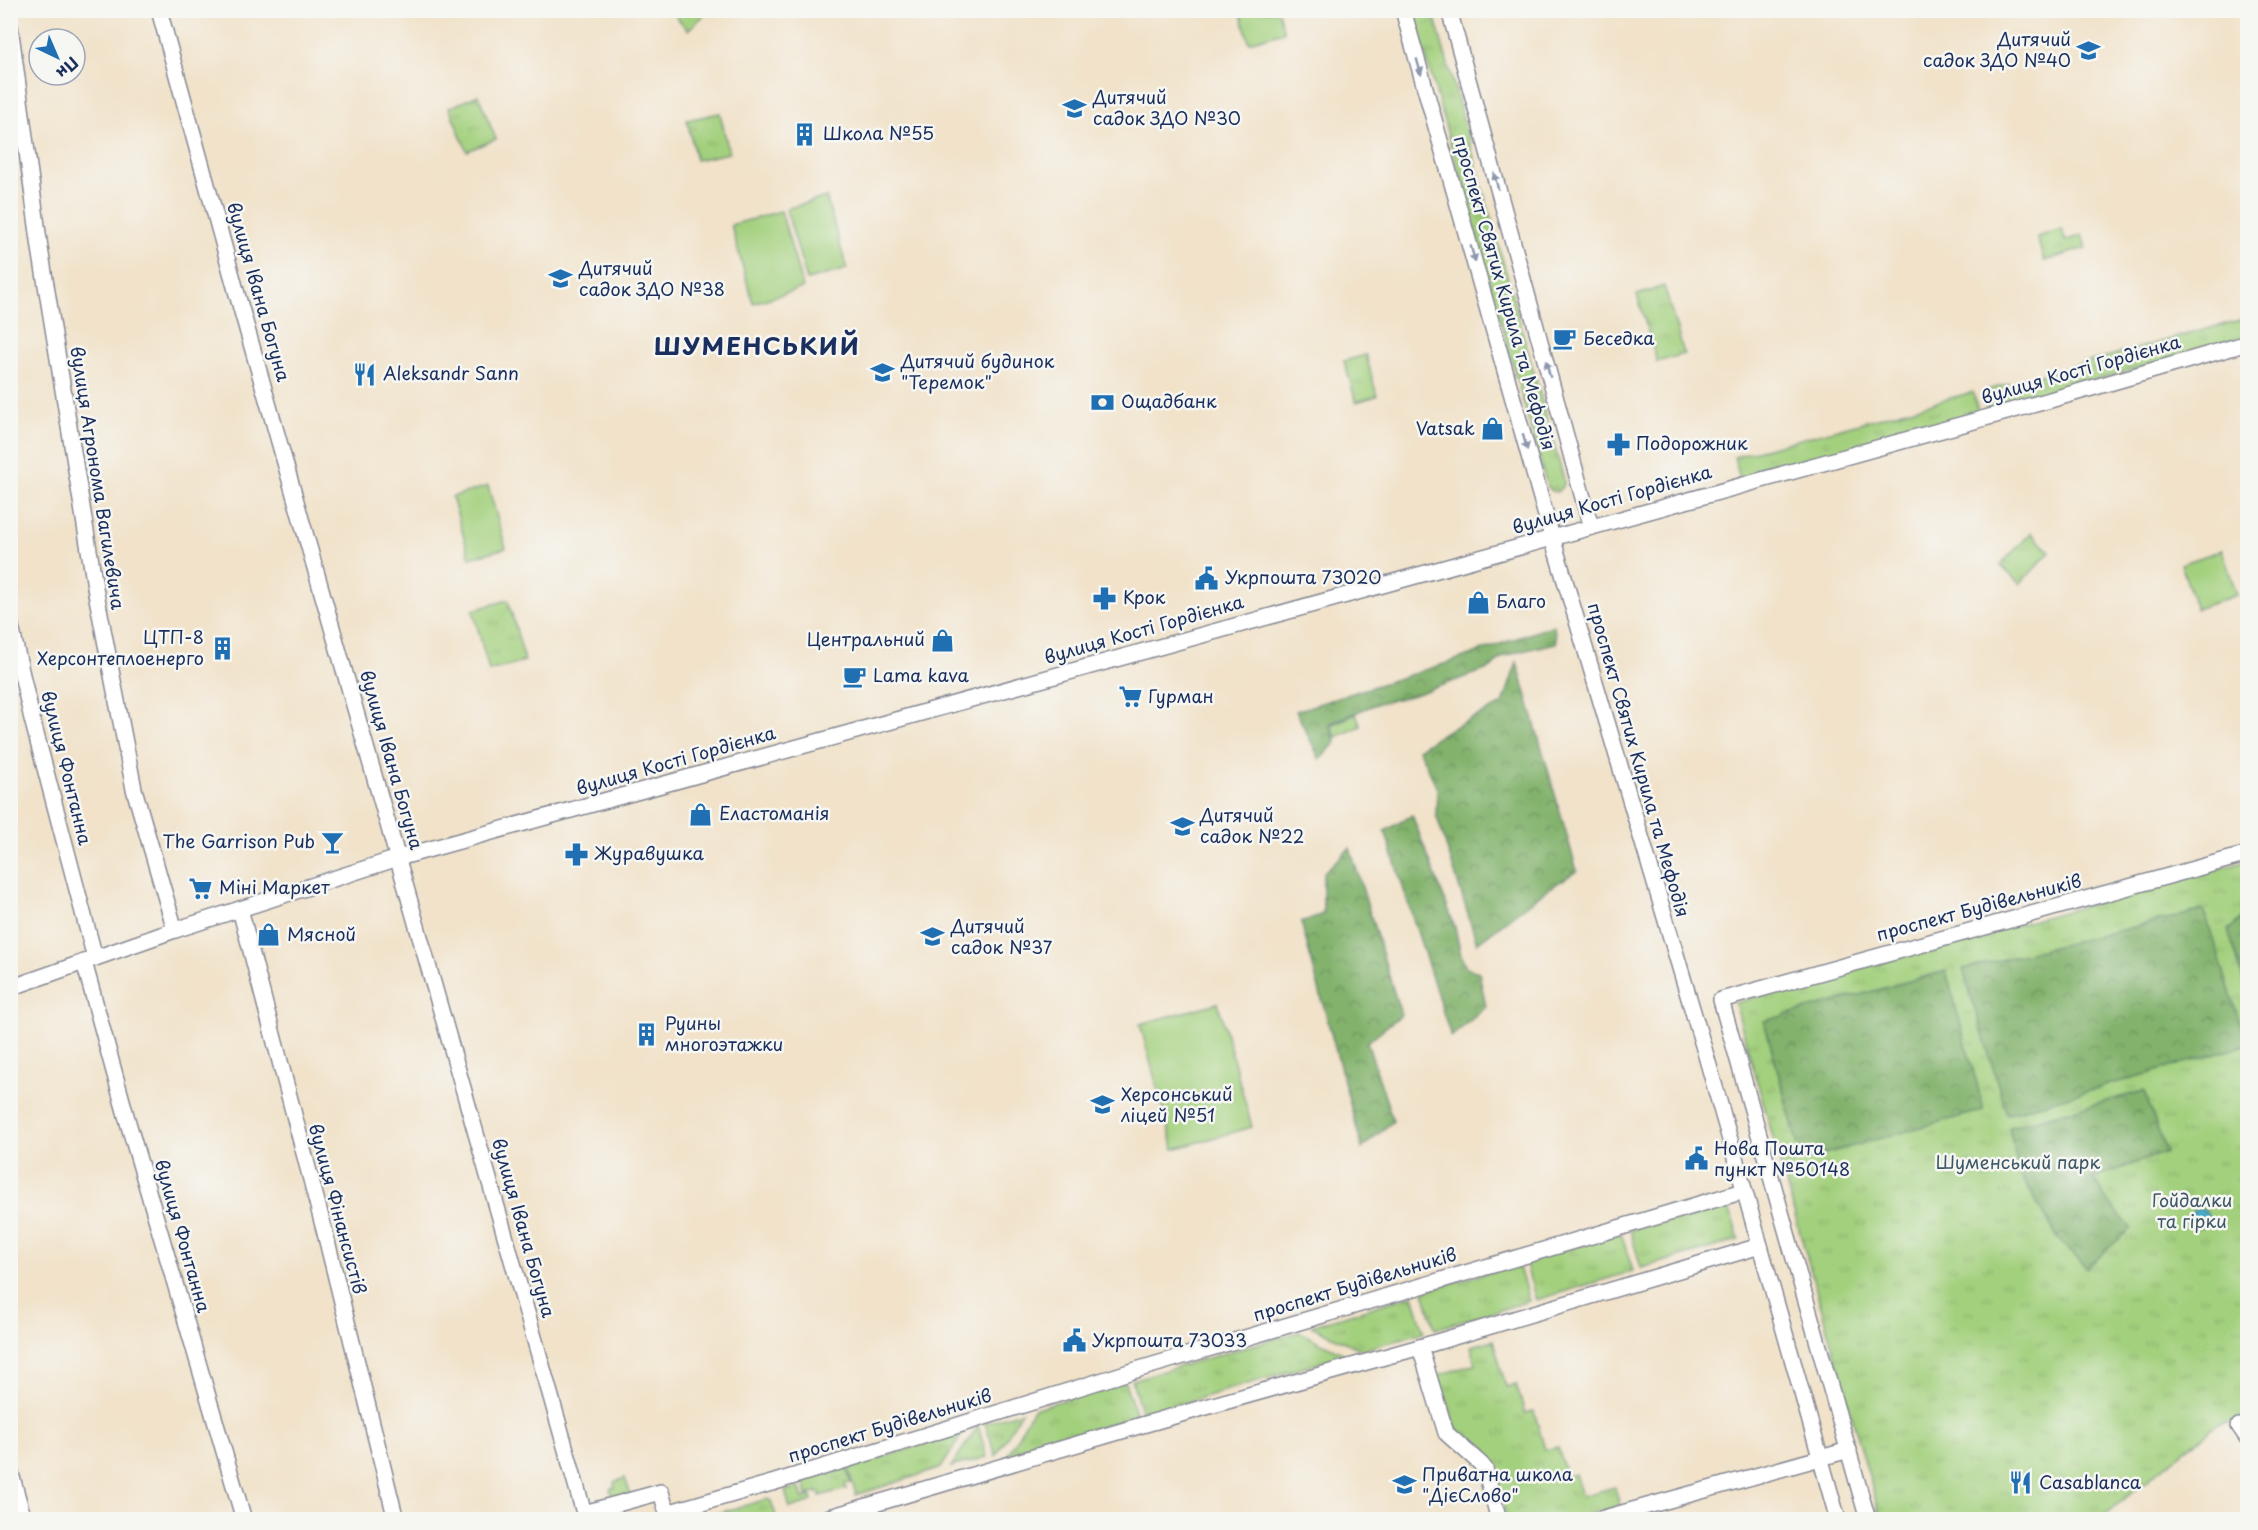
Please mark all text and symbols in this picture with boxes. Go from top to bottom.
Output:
place label: Дитячий садок ЗДО №40 [1923,25,2071,73]
north arrow [27,27,87,87]
school or university icon: Дитячий садок ЗДО №40 [2076,37,2102,63]
text: Пн [51,52,85,85]
one-way arrow [1415,58,1424,76]
place label: Дитячий садок ЗДО №30 [1092,83,1241,131]
school or university icon: Дитячий садок ЗДО №30 [1062,95,1088,121]
place label: Школа №55 [823,119,934,146]
building icon: Школа №55 [792,121,818,147]
street label: проспект Святих Кирила та Мефодія [1448,132,1563,453]
one-way arrow [1491,172,1500,190]
street label: вулиця Івана Богуна [221,199,298,385]
one-way arrow [1468,245,1478,263]
place label: Дитячий садок ЗДО №38 [578,254,725,302]
school or university icon: Дитячий садок ЗДО №38 [548,266,574,292]
place label: Беседка [1583,324,1655,351]
cafe icon: Беседка [1552,326,1578,352]
district label: ШУМЕНСЬКИЙ [654,327,860,363]
street label: вулиця Кості Гордієнка [1978,327,2184,410]
street label: вулиця Агронома Вагилевича [64,344,133,612]
place label: Дитячий будинок "Теремок" [900,347,1055,395]
place label: Aleksandr Sann [383,359,519,386]
school or university icon: Дитячий будинок "Теремок" [870,359,896,385]
one-way arrow [1542,360,1552,378]
restaurant icon: Aleksandr Sann [352,361,378,387]
place label: Ощадбанк [1121,387,1217,414]
bank icon: Ощадбанк [1090,389,1116,415]
place label: Vatsak [1416,414,1475,441]
shop icon: Vatsak [1480,416,1506,442]
place label: Подорожник [1636,429,1748,456]
pharmacy icon: Подорожник [1605,431,1631,457]
one-way arrow [1521,433,1530,451]
street label: вулиця Кості Гордієнка [1509,457,1715,540]
place label: Укрпошта 73020 [1225,563,1382,590]
public building icon: Укрпошта 73020 [1194,565,1220,591]
place label: Крок [1123,583,1166,610]
pharmacy icon: Крок [1092,585,1118,611]
street label: вулиця Кості Гордієнка [1041,587,1247,670]
place label: Благо [1496,587,1546,614]
shop icon: Благо [1465,589,1491,615]
street label: проспект Святих Кирила та Мефодія [1582,599,1697,920]
place label: ЦТП-8 Херсонтеплоенерго [37,623,204,671]
place label: Центральний [807,625,925,652]
shop icon: Центральний [930,627,956,653]
building icon: ЦТП-8 Херсонтеплоенерго [209,635,235,661]
place label: Lama kava [873,661,969,688]
cafe icon: Lama kava [842,663,868,689]
street label: вулиця Івана Богуна [354,667,431,853]
place label: Гурман [1148,682,1214,709]
supermarket icon: Гурман [1117,684,1143,710]
street label: вулиця Фонтанна [35,688,100,848]
street label: вулиця Кості Гордієнка [573,718,779,801]
place label: Еластоманія [719,799,830,826]
shop icon: Еластоманія [688,801,714,827]
place label: Дитячий садок №22 [1199,801,1304,849]
school or university icon: Дитячий садок №22 [1169,813,1195,839]
place label: The Garrison Pub [163,827,315,854]
bar icon: The Garrison Pub [320,829,346,855]
place label: Журавушка [594,839,704,866]
pharmacy icon: Журавушка [563,841,589,867]
street label: проспект Будівельників [1873,866,2084,947]
place label: Міні Маркет [219,873,330,900]
supermarket icon: Міні Маркет [188,875,214,901]
place label: Дитячий садок №37 [950,912,1053,960]
place label: Мясной [287,920,356,947]
shop icon: Мясной [256,922,282,948]
school or university icon: Дитячий садок №37 [920,924,946,950]
place label: Руины многоэтажки [665,1009,783,1057]
building icon: Руины многоэтажки [634,1021,660,1047]
place label: Херсонський ліцей №51 [1120,1080,1233,1128]
school or university icon: Херсонський ліцей №51 [1090,1092,1116,1118]
street label: вулиця Фінансистів [303,1120,374,1297]
place label: Нова Пошта пункт №50148 [1714,1134,1850,1182]
street label: вулиця Івана Богуна [486,1135,563,1321]
public building icon: Нова Пошта пункт №50148 [1683,1146,1709,1172]
park label: Шуменський парк [1936,1148,2100,1175]
street label: вулиця Фонтанна [149,1156,218,1316]
park label: Гойдалки та гірки [2152,1186,2232,1234]
street label: проспект Будівельників [1249,1240,1460,1327]
place label: Укрпошта 73033 [1092,1326,1247,1353]
public building icon: Укрпошта 73033 [1061,1328,1087,1354]
street label: проспект Будівельників [784,1381,995,1468]
place label: Приватна школа "ДієСлово" [1422,1460,1574,1508]
place label: Casablanca [2039,1468,2142,1495]
restaurant icon: Casablanca [2008,1470,2034,1496]
school or university icon: Приватна школа "ДієСлово" [1391,1472,1417,1498]

